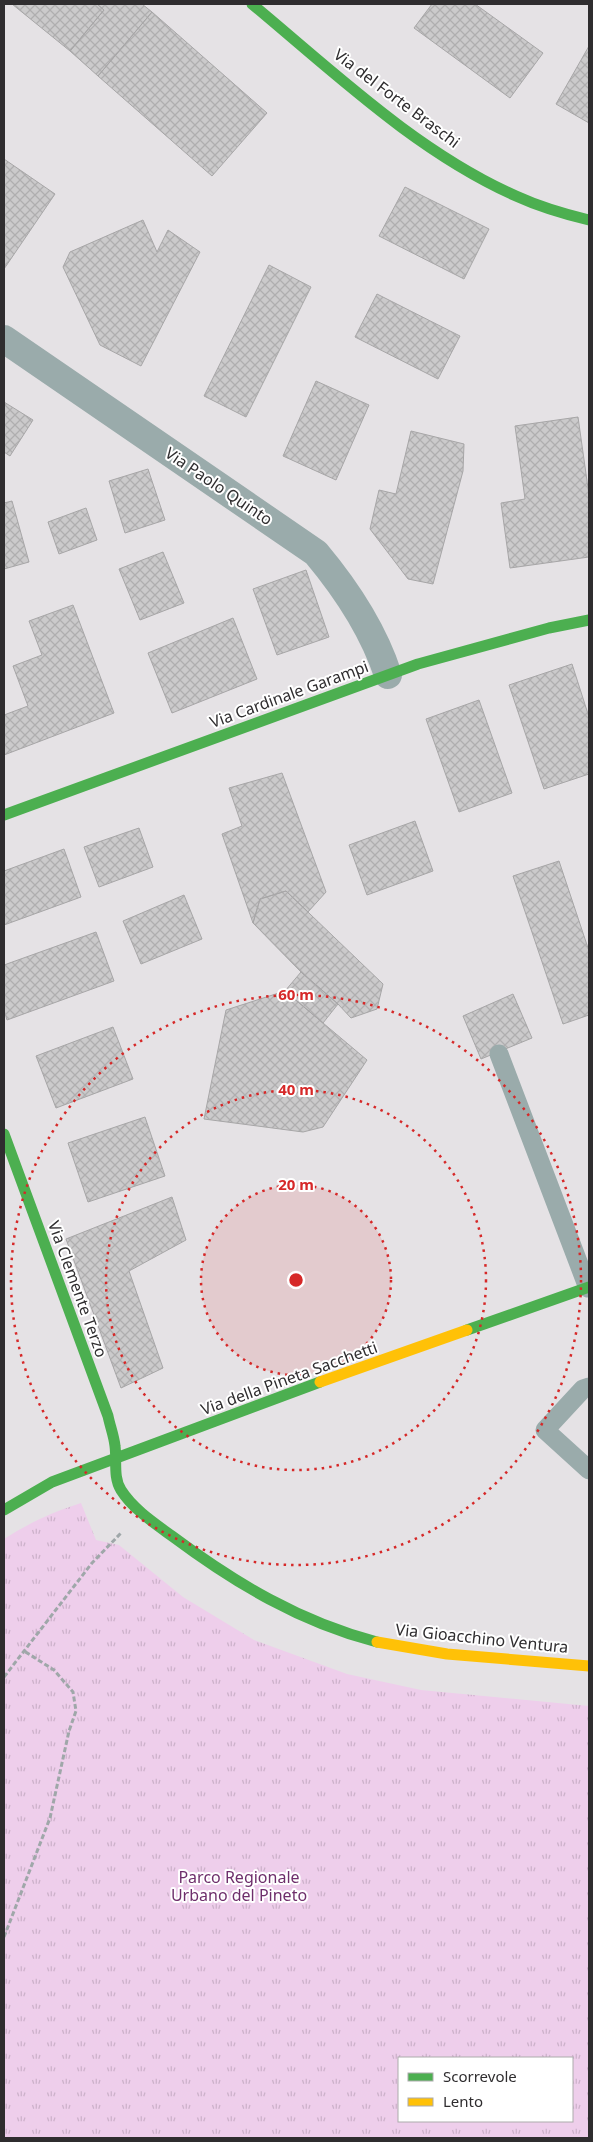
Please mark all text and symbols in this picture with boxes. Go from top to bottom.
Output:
street label: Via del Forte Braschi [329,43,465,153]
street label: Via Paolo Quinto [161,442,277,530]
street label: Via Cardinale Garampi [207,655,371,733]
text: 60 m [278,984,314,1004]
text: 40 m [278,1079,314,1099]
text: 20 m [278,1174,314,1194]
street label: Via Clemente Terzo [43,1218,113,1360]
centre of rings [287,1271,305,1289]
street label: Via della Pineta Sacchetti [198,1336,380,1420]
street label: Via Gioacchino Ventura [395,1618,569,1658]
park label: Parco Regionale Urbano del Pineto [171,1866,307,1906]
legend [398,2057,573,2122]
text: Scorrevole [443,2066,517,2086]
text: Lento [443,2091,483,2111]

